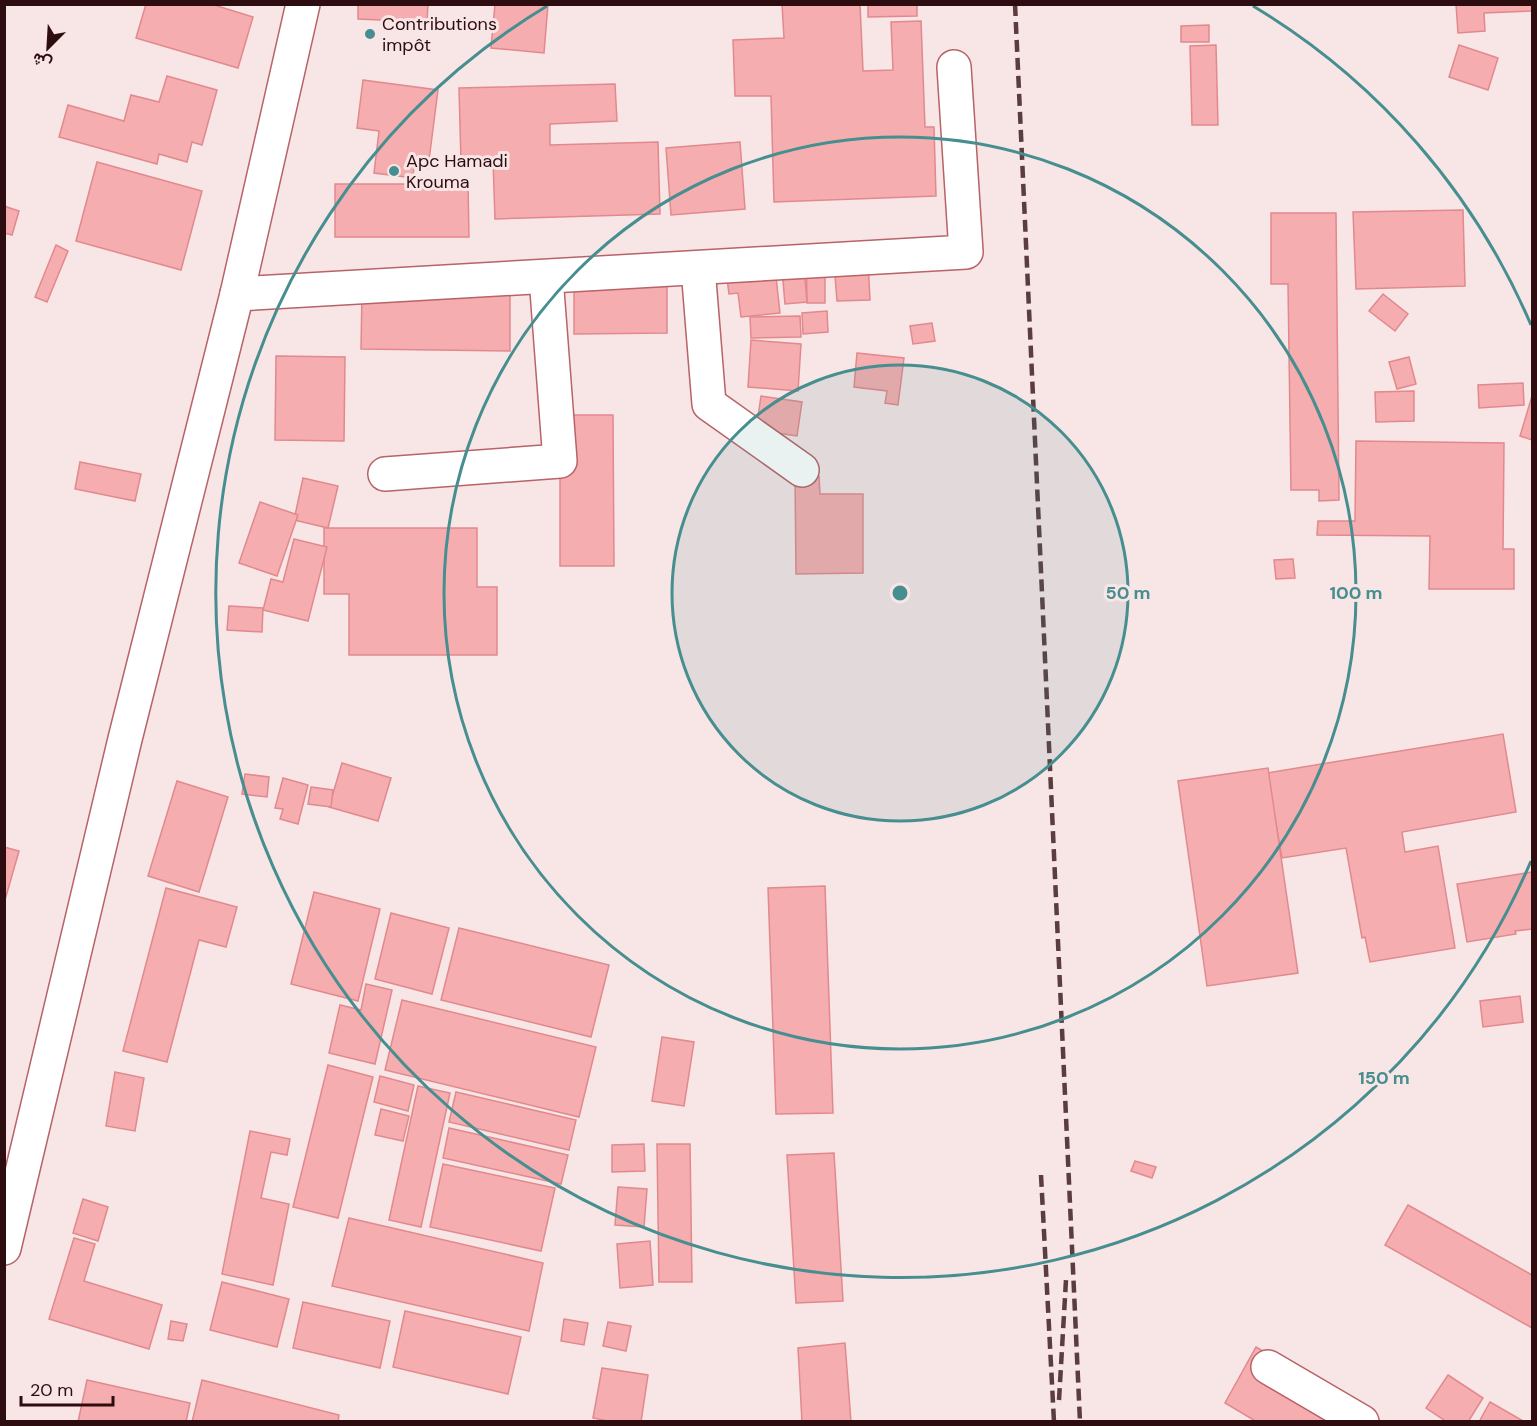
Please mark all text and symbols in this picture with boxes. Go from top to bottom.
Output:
place label: Contributions impôt [382,12,497,57]
north arrow [18,18,78,78]
marker: Contributions impôt [363,27,377,41]
text: ش [29,48,55,75]
place label: Apc Hamadi Krouma [406,149,508,194]
marker: Apc Hamadi Krouma [387,164,401,178]
text: 50 m [1105,581,1151,605]
text: 100 m [1329,581,1383,605]
centre of rings [890,583,910,603]
text: 150 m [1358,1066,1410,1090]
scale bar [21,1369,112,1407]
text: 20 m [30,1378,73,1402]

